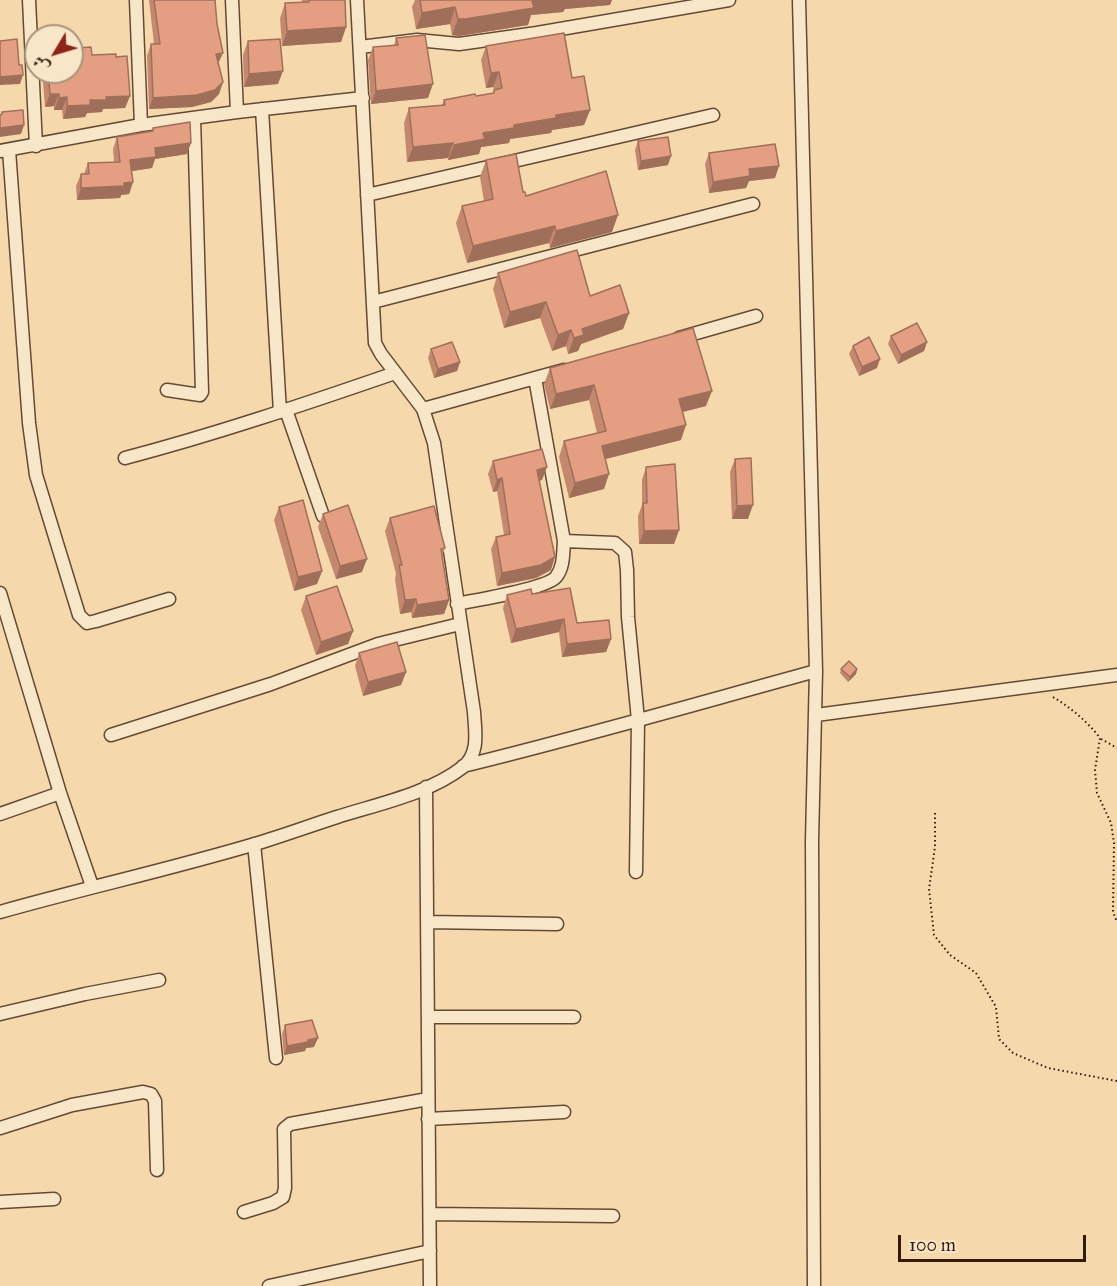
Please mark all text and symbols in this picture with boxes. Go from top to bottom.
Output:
north arrow [24,24,84,84]
text: ش [29,52,53,76]
scale bar [901,1223,1088,1261]
text: 100 m [909,1234,956,1256]

